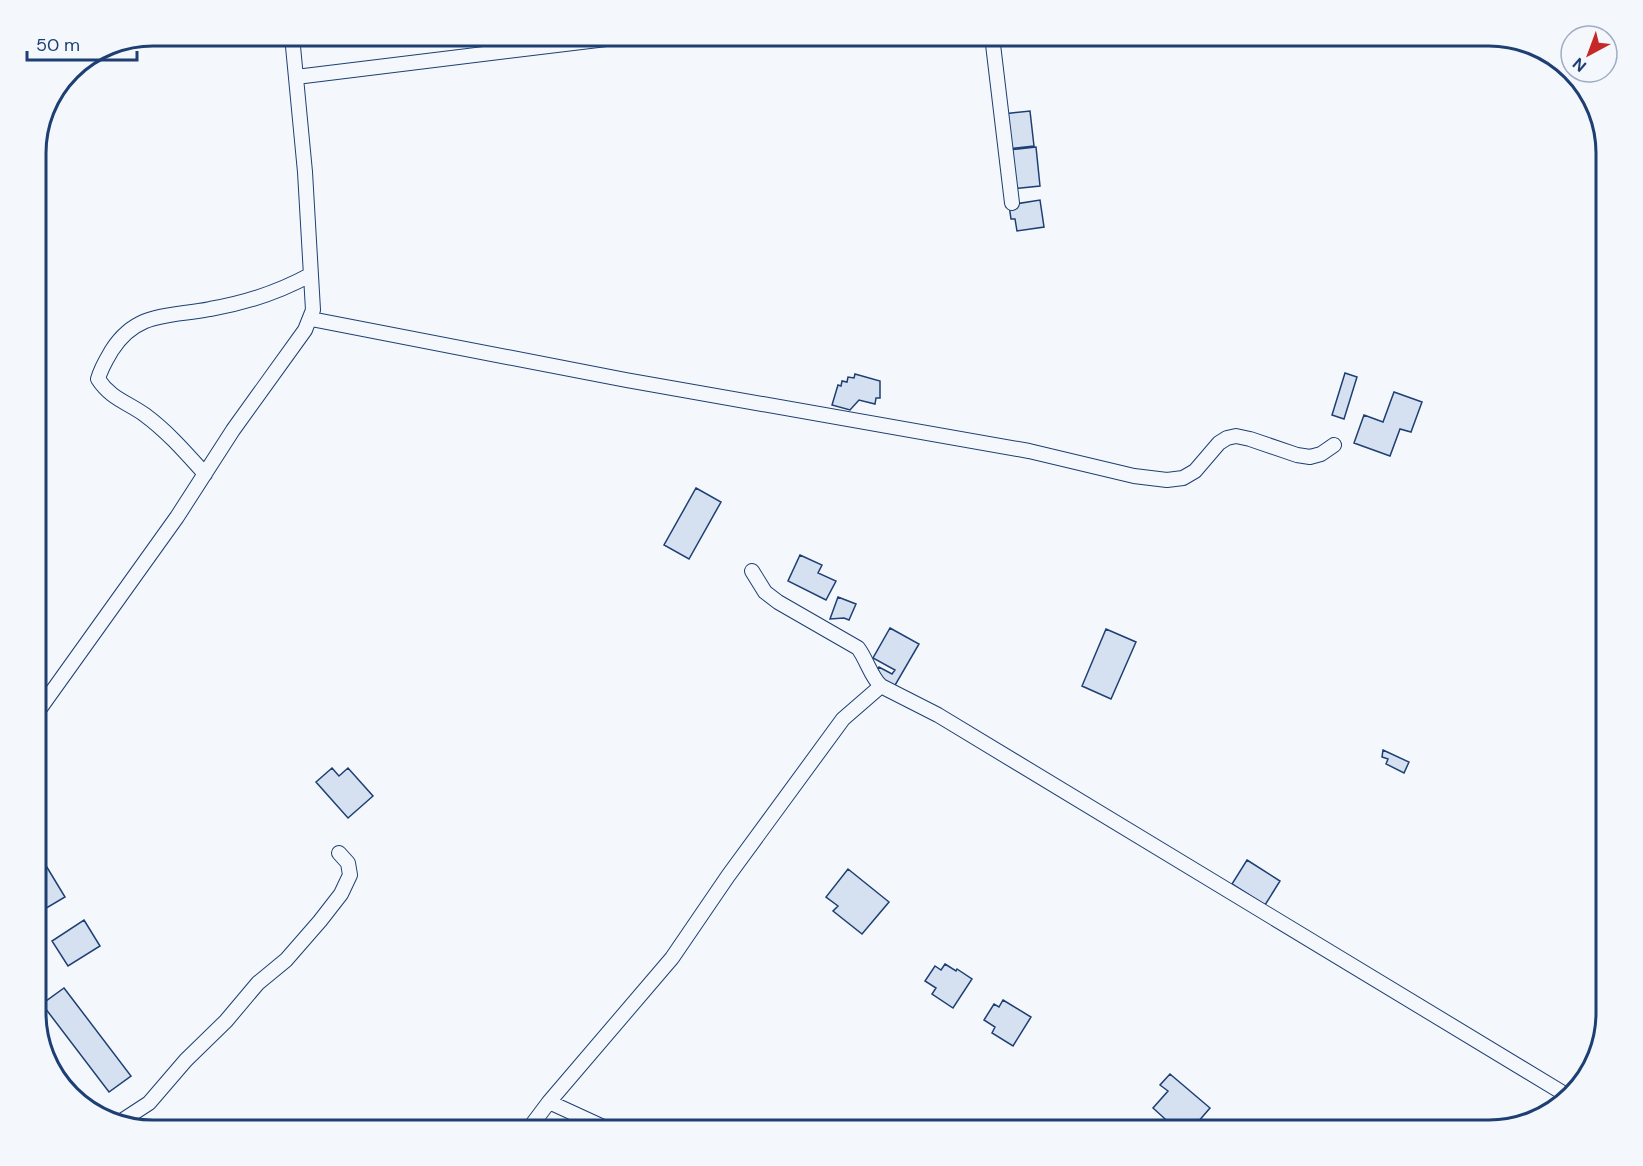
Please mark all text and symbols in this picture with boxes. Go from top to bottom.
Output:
scale bar [27,24,136,62]
north arrow [1559,24,1619,84]
text: 50 m [36,33,80,57]
text: N [1568,53,1591,77]

